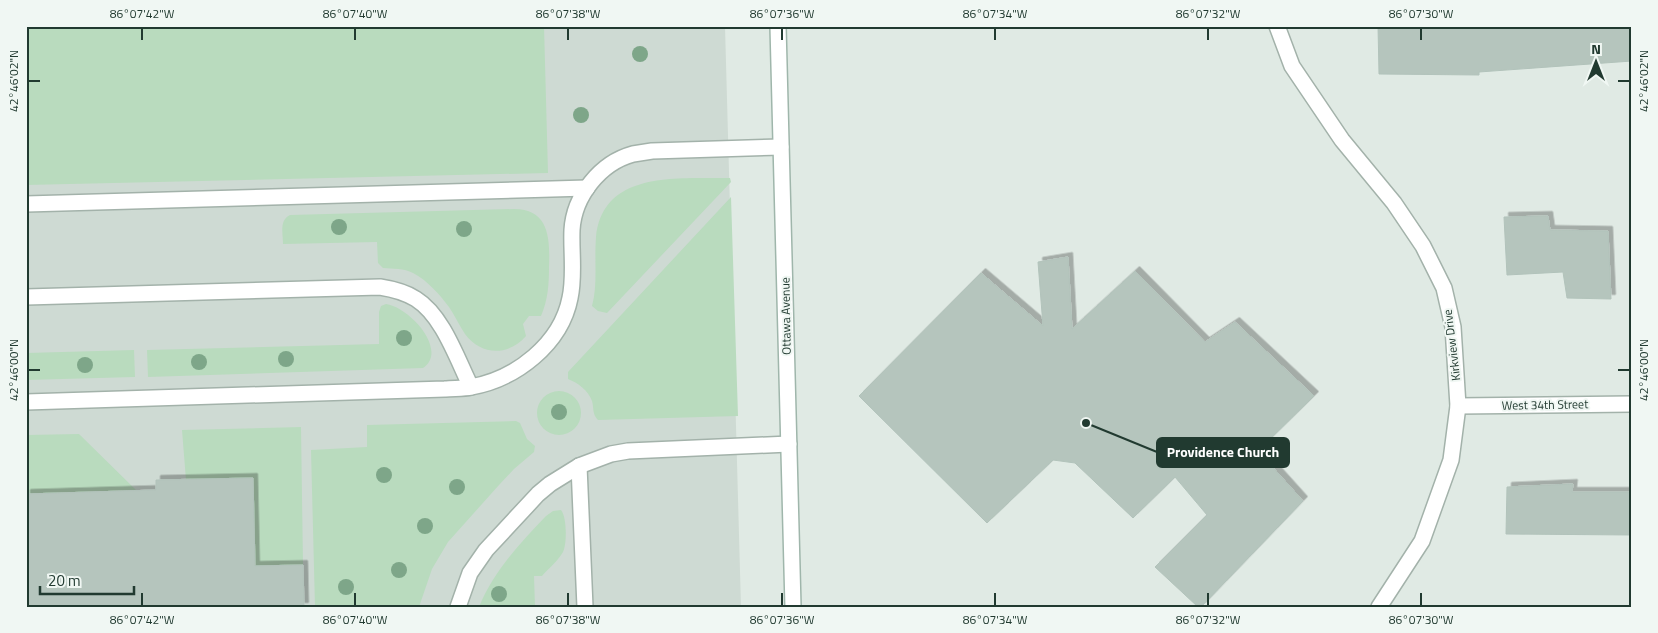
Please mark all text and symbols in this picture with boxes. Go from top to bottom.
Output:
text: 86°07'42"W [110,4,175,23]
text: 86°07'40"W [323,4,388,23]
text: 86°07'38"W [536,4,601,23]
text: 86°07'36"W [750,4,815,23]
text: 86°07'34"W [963,4,1028,23]
text: 86°07'32"W [1176,4,1241,23]
text: 86°07'30"W [1389,4,1454,23]
north arrow [1570,38,1620,88]
text: N [1591,38,1601,59]
text: 42°46'02"N [4,50,23,112]
text: 42°46'02"N [1634,50,1653,112]
street label: Ottawa Avenue [775,277,796,355]
street label: Kirkview Drive [1438,308,1465,382]
text: 42°46'00"N [4,339,23,401]
text: 42°46'00"N [1634,339,1653,401]
street label: West 34th Street [1502,394,1589,415]
callout: Providence Church [1157,438,1289,467]
text: Providence Church [1167,441,1279,462]
scale bar [40,563,134,595]
text: 20 m [48,569,81,592]
text: 86°07'42"W [110,610,175,629]
text: 86°07'40"W [323,610,388,629]
text: 86°07'38"W [536,610,601,629]
text: 86°07'36"W [750,610,815,629]
text: 86°07'34"W [963,610,1028,629]
text: 86°07'32"W [1176,610,1241,629]
text: 86°07'30"W [1389,610,1454,629]

